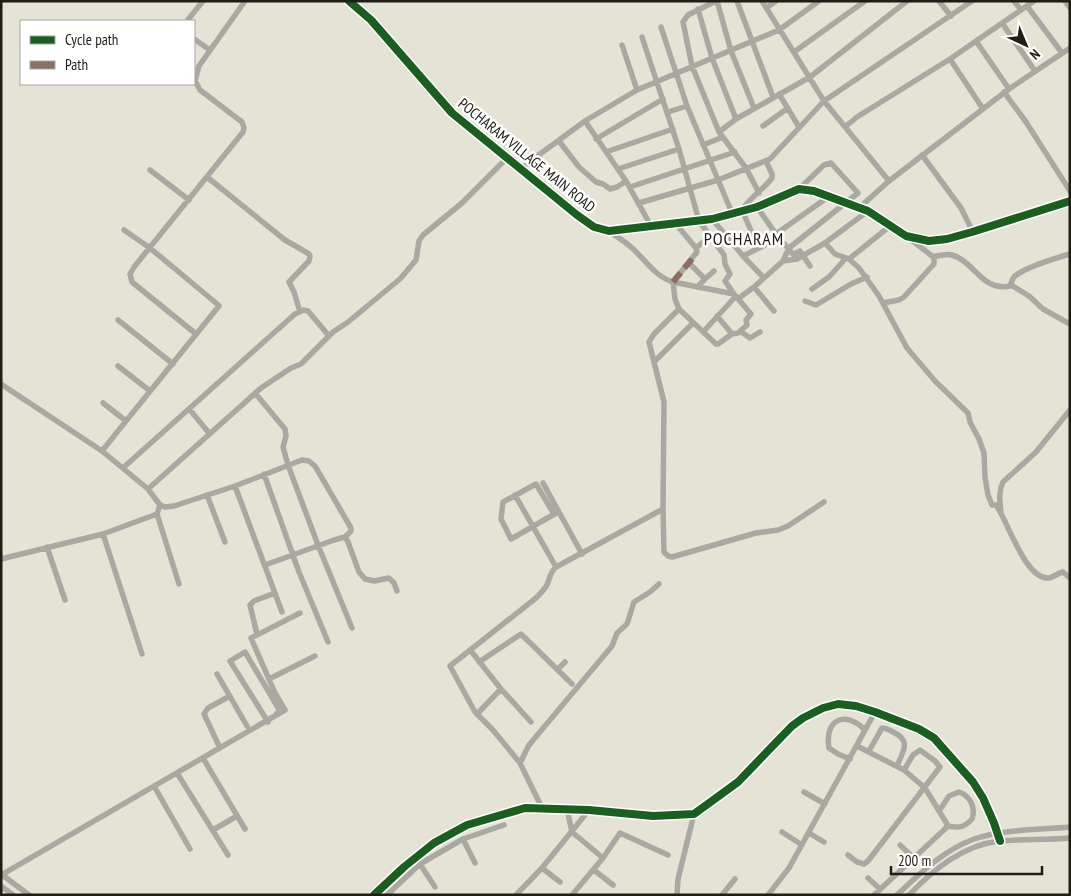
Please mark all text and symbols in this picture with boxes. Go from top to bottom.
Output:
legend [20,20,195,85]
north arrow [1001,20,1051,70]
text: Cycle path [65,30,118,49]
text: N [1026,45,1044,63]
text: Path [65,55,88,74]
street label: POCHARAM VILLAGE MAIN ROAD [455,94,599,216]
district label: POCHARAM [704,227,784,250]
scale bar [891,844,1042,876]
text: 200 m [898,851,931,870]

